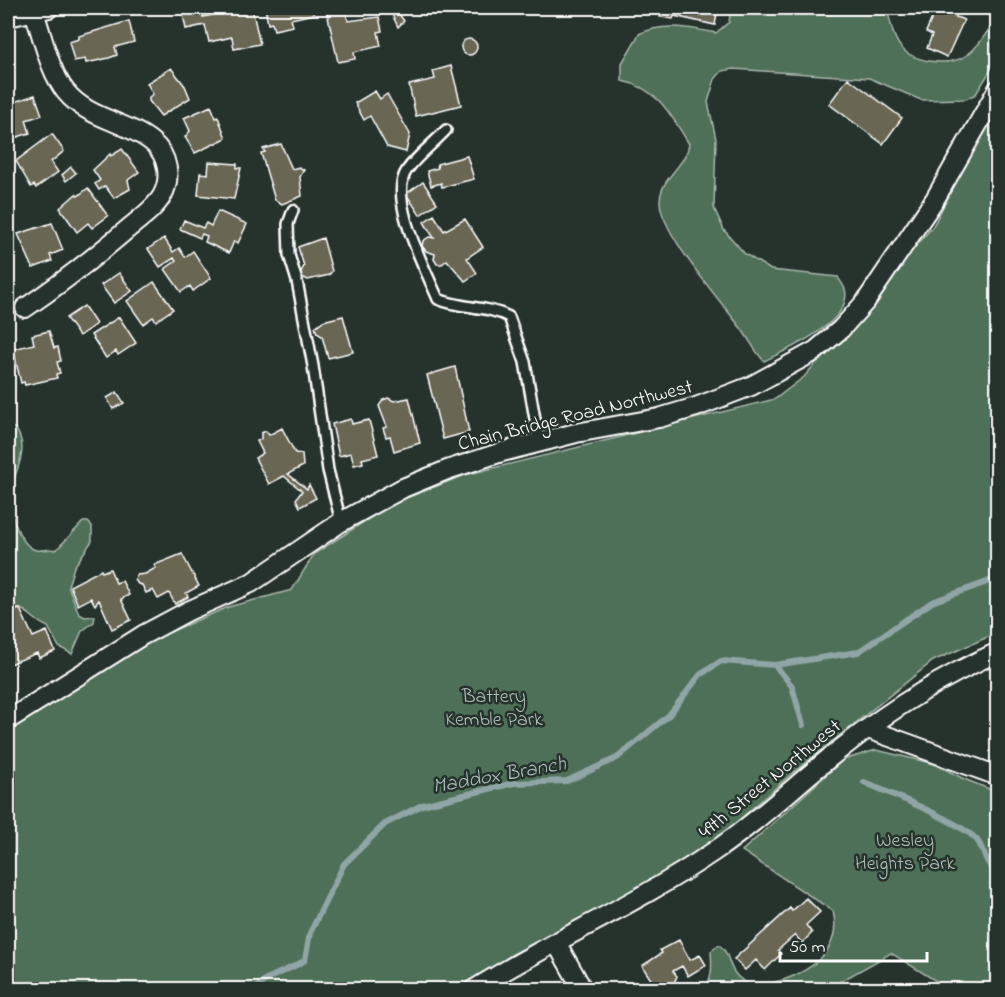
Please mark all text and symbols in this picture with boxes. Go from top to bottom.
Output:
street label: Chain Bridge Road Northwest [455,373,697,461]
park label: Battery Kemble Park [445,683,543,735]
street label: 49th Street Northwest [693,713,848,847]
water label: Maddox Branch [430,749,569,802]
park label: Wesley Heights Park [855,827,955,880]
scale bar [780,925,927,963]
text: 50 m [789,935,826,961]

